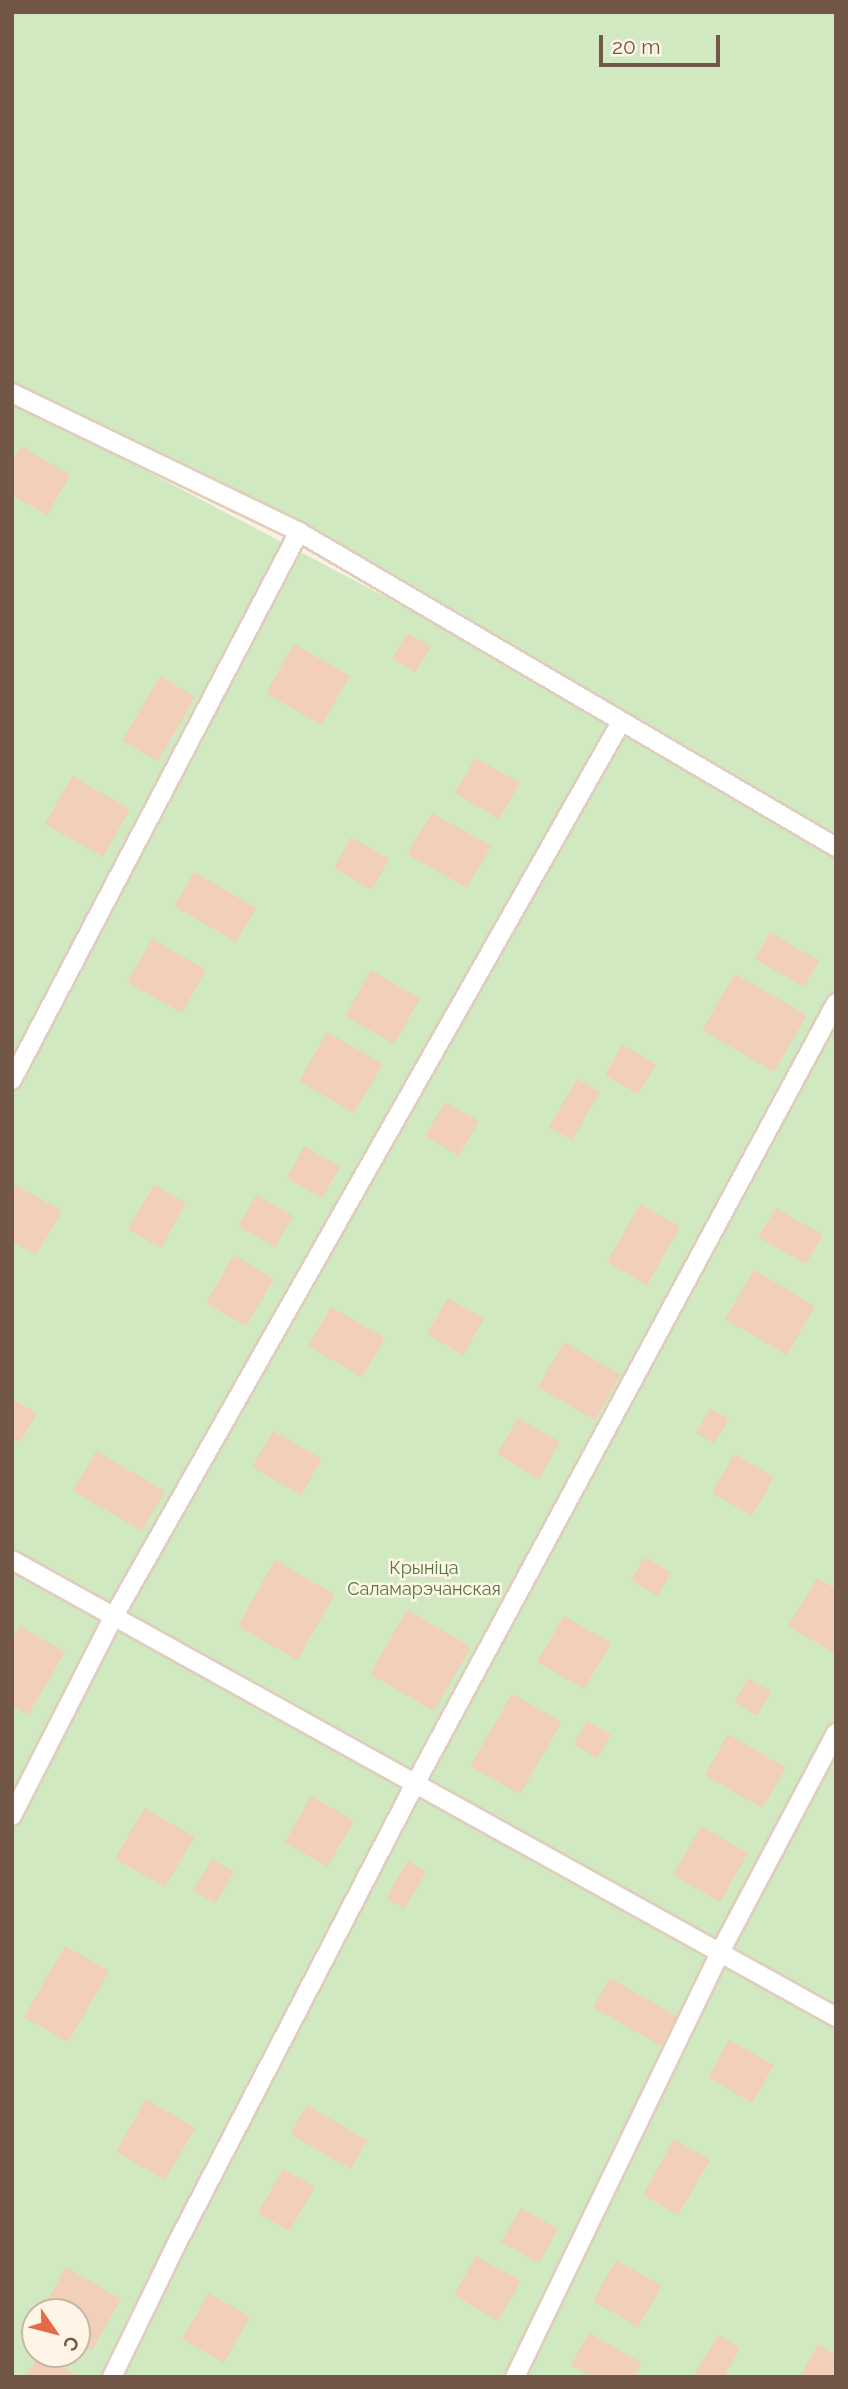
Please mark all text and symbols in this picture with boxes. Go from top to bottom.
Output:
scale bar [603,21,724,65]
text: 20 m [612,34,660,59]
park label: Крыніца Саламарэчанская [347,1558,501,1600]
north arrow [21,2298,91,2368]
text: С [59,2332,84,2356]

